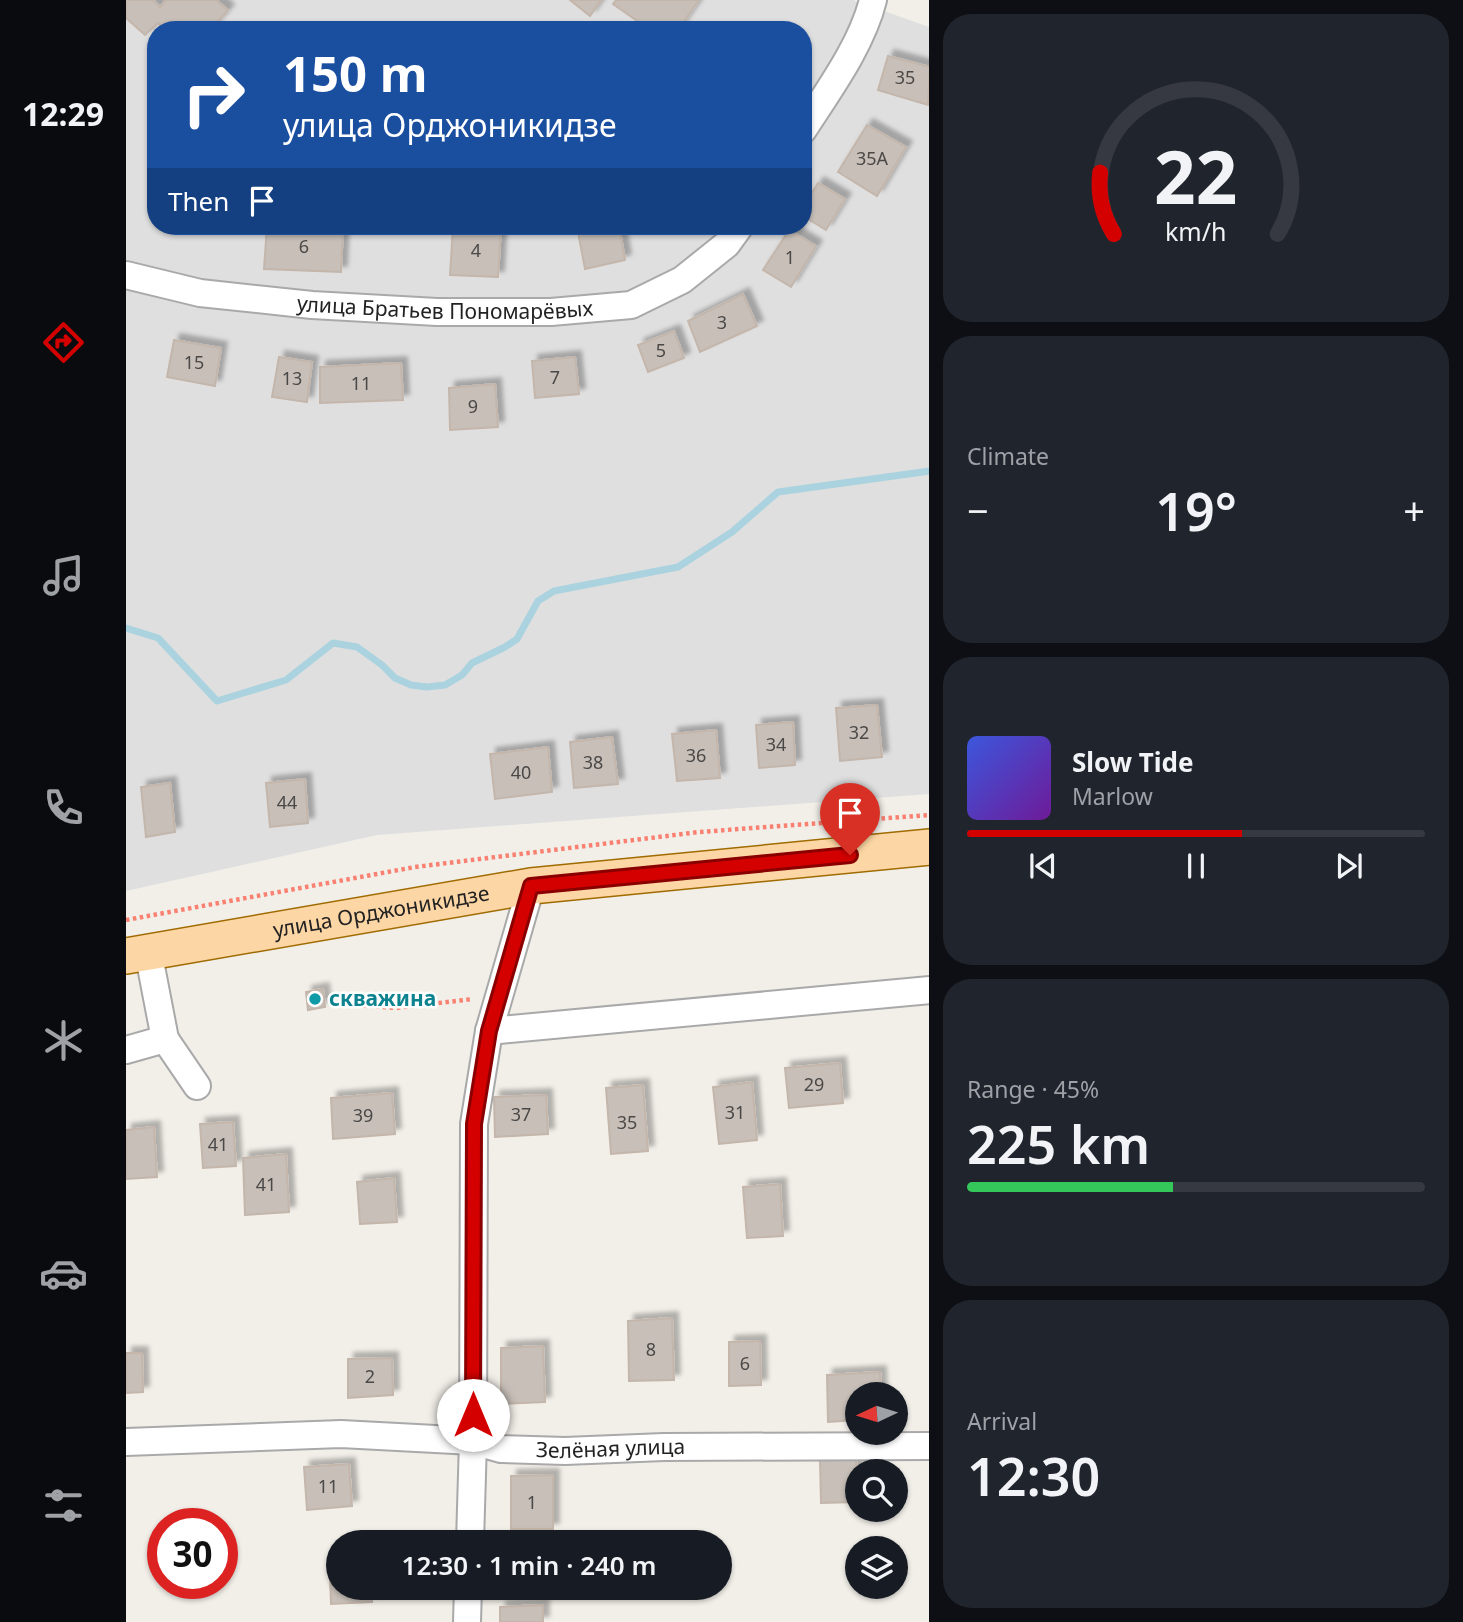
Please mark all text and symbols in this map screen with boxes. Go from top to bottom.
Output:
text: 150 m [283,40,428,106]
icon: right [168,49,259,140]
house number: 35 [895,65,915,89]
text: 12:29 [22,92,104,135]
text: улица Орджоникидзе [283,103,617,146]
text: 22 [1154,126,1238,225]
house number: 35А [856,146,889,170]
icon: arrive [243,182,281,220]
text: Then [168,183,229,219]
text: km/h [1165,214,1227,248]
house number: 6 [299,234,309,258]
house number: 4 [471,238,481,262]
house number: 1 [785,245,795,269]
street label: улица Братьев Пономарёвых [296,288,594,325]
house number: 3 [717,310,727,334]
icon: directions [39,318,88,367]
house number: 5 [656,338,666,362]
house number: 15 [184,350,204,374]
house number: 7 [550,365,560,389]
house number: 13 [282,366,302,390]
house number: 11 [351,371,371,395]
house number: 9 [468,394,478,418]
text: Climate [967,440,1049,472]
text: 19° [1155,475,1237,546]
text: − [967,484,989,536]
text: + [1403,484,1425,536]
icon: music [39,551,88,600]
house number: 32 [849,720,869,744]
house number: 34 [766,732,786,756]
house number: 36 [686,743,706,767]
text: Slow Tide [1072,744,1194,780]
house number: 38 [583,750,603,774]
house number: 40 [511,760,531,784]
text: Marlow [1072,780,1153,812]
icon: phone [39,783,88,832]
pin [820,783,880,855]
house number: 44 [277,790,297,814]
icon: arrive [831,794,869,832]
icon: previous [1024,847,1062,885]
icon: pause [1177,847,1215,885]
icon: next [1330,847,1368,885]
street label: улица Орджоникидзе [271,878,491,943]
place label: скважина [329,984,436,1012]
marker: скважина [307,991,323,1007]
icon: climate [39,1016,88,1065]
house number: 29 [804,1072,824,1096]
text: Range · 45% [967,1073,1099,1105]
house number: 31 [725,1100,745,1124]
house number: 37 [511,1102,531,1126]
house number: 39 [353,1103,373,1127]
text: 225 km [967,1108,1150,1179]
house number: 35 [617,1110,637,1134]
house number: 41 [208,1132,228,1156]
house number: 41 [256,1172,276,1196]
icon: car [39,1249,88,1298]
house number: 8 [646,1337,656,1361]
house number: 6 [740,1351,750,1375]
house number: 2 [365,1364,375,1388]
position arrow [436,1378,510,1452]
north arrow [845,1382,908,1446]
map controls [845,1382,908,1599]
text: Arrival [967,1405,1037,1437]
street label: Зелёная улица [535,1432,685,1464]
text: 12:30 [967,1440,1100,1511]
button: search [845,1459,908,1522]
house number: 11 [318,1474,338,1498]
icon: filters [39,1481,88,1530]
house number: 1 [527,1490,537,1514]
speed limit sign: 30 [147,1508,238,1599]
button: layers [845,1536,908,1599]
text: 12:30 · 1 min · 240 m [402,1547,656,1583]

